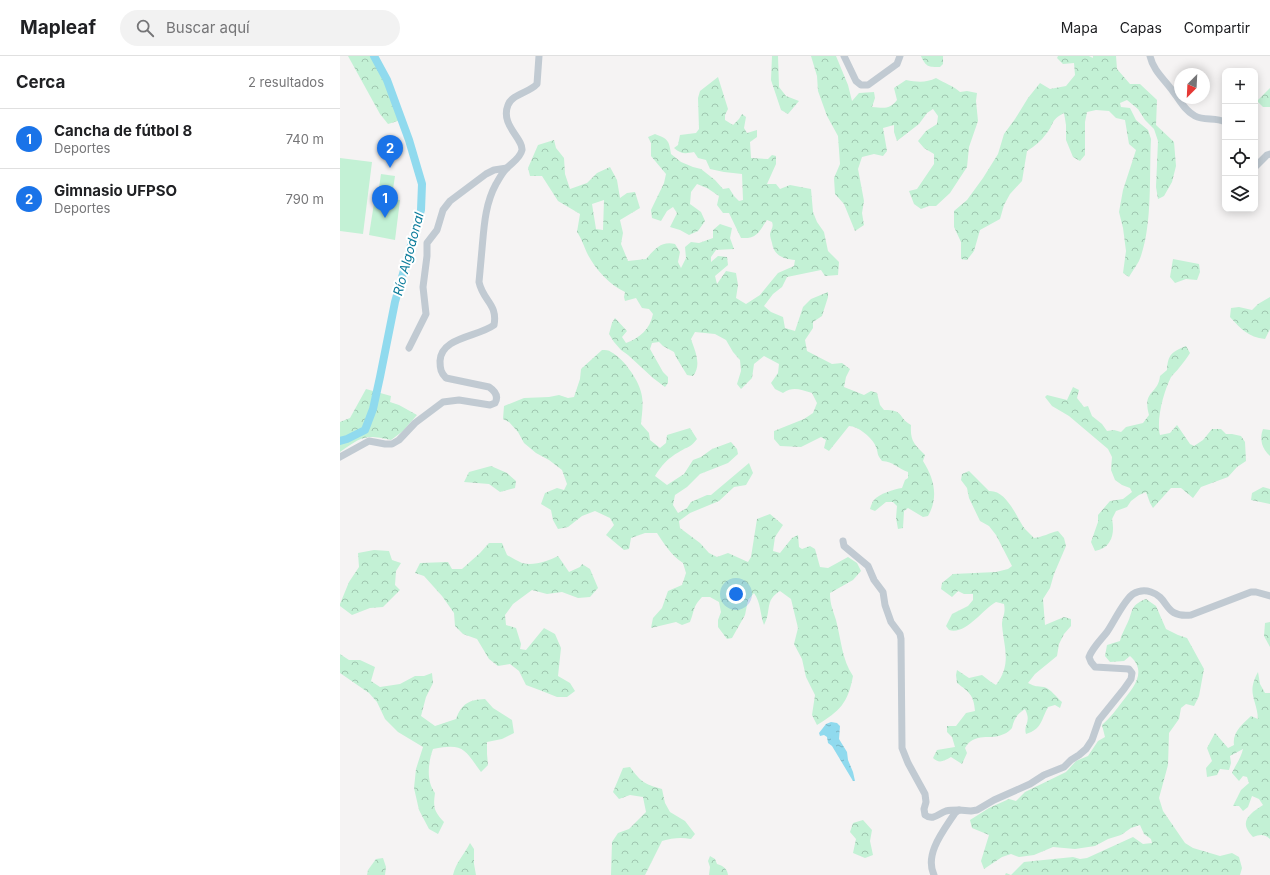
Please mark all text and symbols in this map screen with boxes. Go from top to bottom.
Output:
search box [120,10,400,46]
text: Mapleaf [20,16,96,39]
icon: search [134,17,156,39]
text: Buscar aquí [166,18,250,37]
text: Mapa [1061,19,1098,36]
text: Capas [1120,19,1162,36]
text: Compartir [1184,19,1250,36]
north arrow [1174,68,1210,104]
map controls [1222,68,1258,212]
button: + [1222,68,1258,104]
text: Cerca [16,72,65,92]
text: 2 resultados [248,74,324,90]
button: − [1222,104,1258,140]
text: Cancha de fútbol 8 [54,121,192,140]
text: 1 [26,131,32,147]
text: 740 m [286,131,324,147]
pin: 2 [377,135,403,168]
text: Deportes [54,140,110,156]
button: locate [1222,140,1258,176]
button: layers [1222,176,1258,212]
text: Gimnasio UFPSO [54,181,177,200]
pin: 1 [372,185,398,218]
text: 2 [25,191,33,207]
text: 790 m [285,191,324,207]
text: Deportes [54,200,110,216]
water label: Río Algodonal [389,210,427,297]
your location [726,584,746,604]

